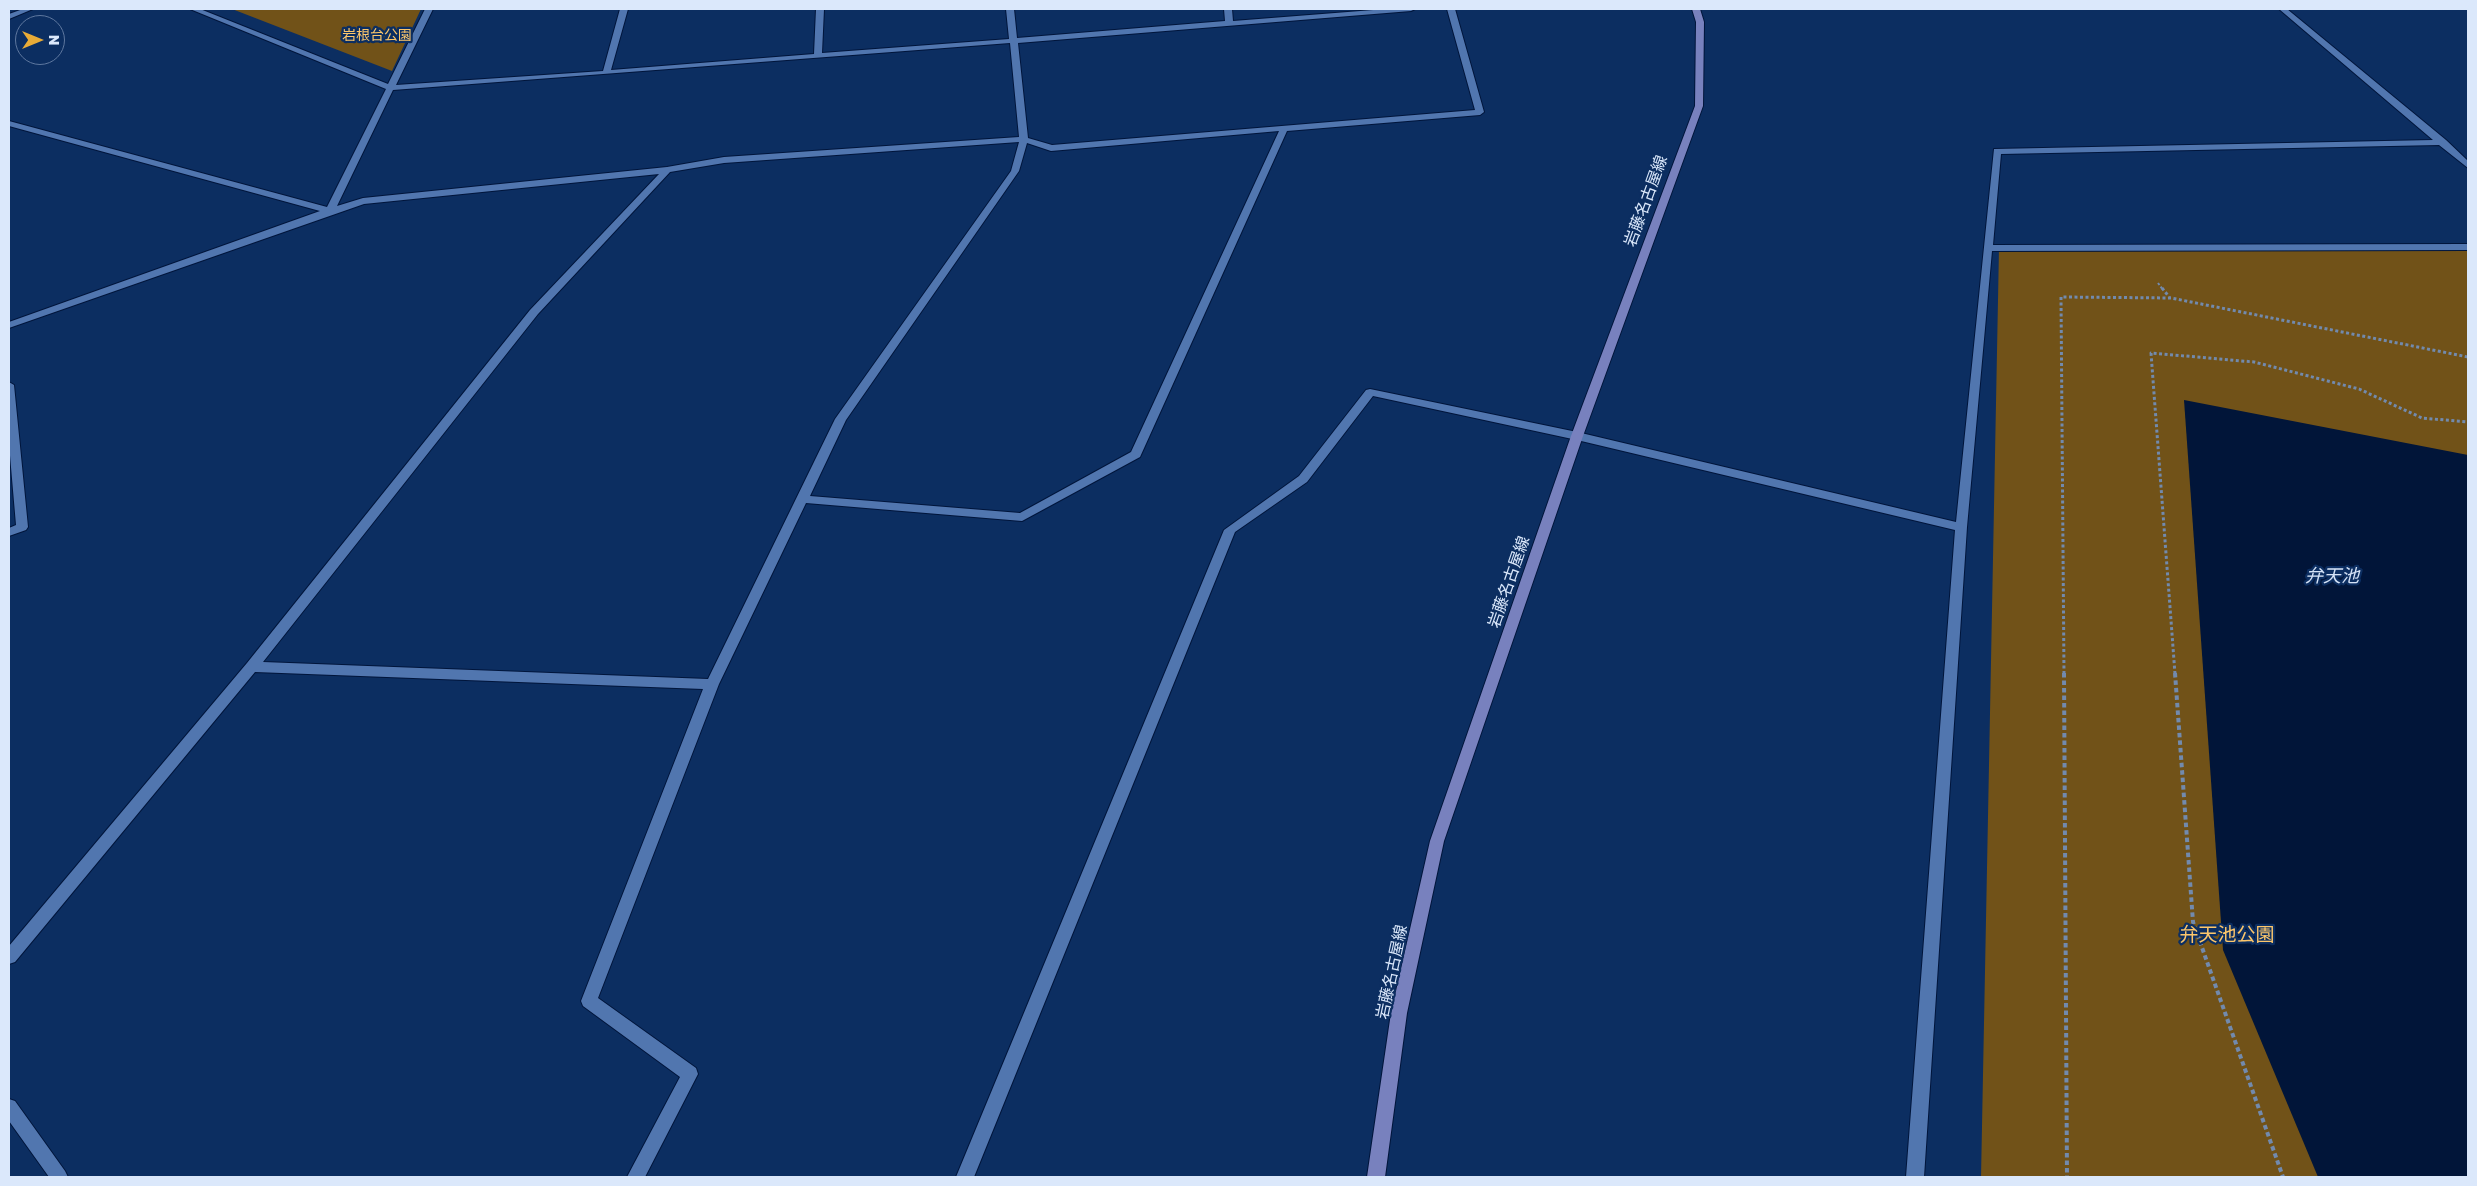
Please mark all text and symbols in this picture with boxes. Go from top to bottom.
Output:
north arrow [15,15,65,65]
park label: 岩根台公園 [342,28,412,44]
text: N [46,35,63,45]
street label: 岩藤名古屋線 [1621,153,1671,249]
street label: 岩藤名古屋線 [1484,533,1534,631]
water label: 弁天池 [2305,565,2359,587]
street label: 岩藤名古屋線 [1373,923,1411,1021]
park label: 弁天池公園 [2180,924,2274,946]

